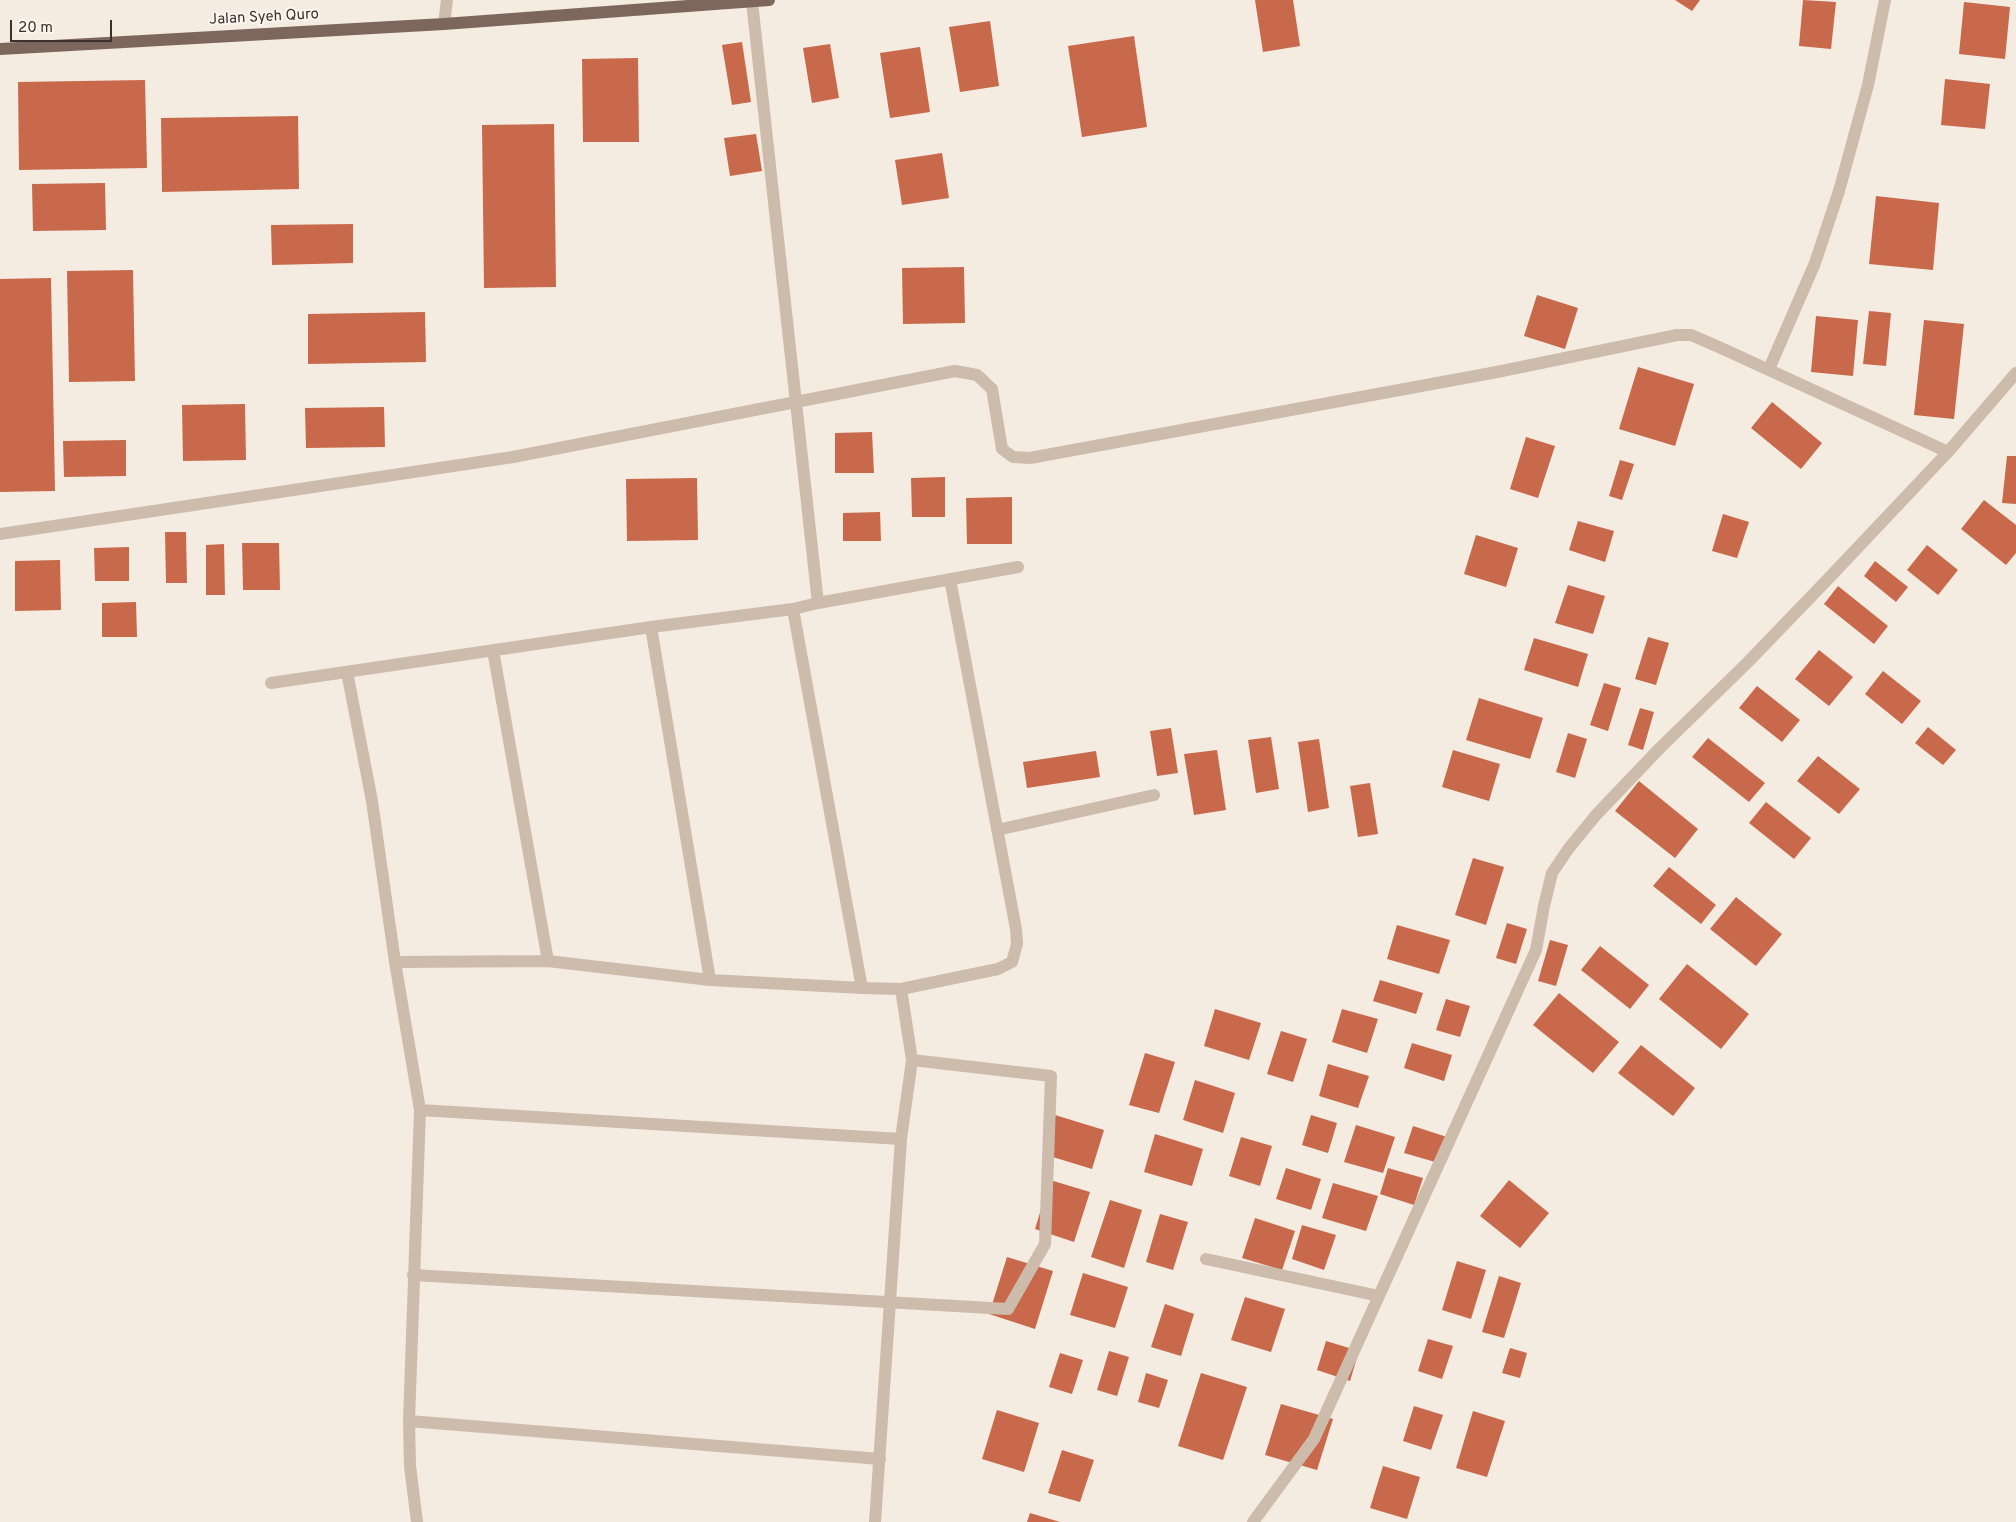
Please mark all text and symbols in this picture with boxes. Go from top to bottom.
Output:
street label: Jalan Syeh Quro [209,6,319,30]
scale bar [12,10,115,42]
text: 20 m [18,19,53,38]

